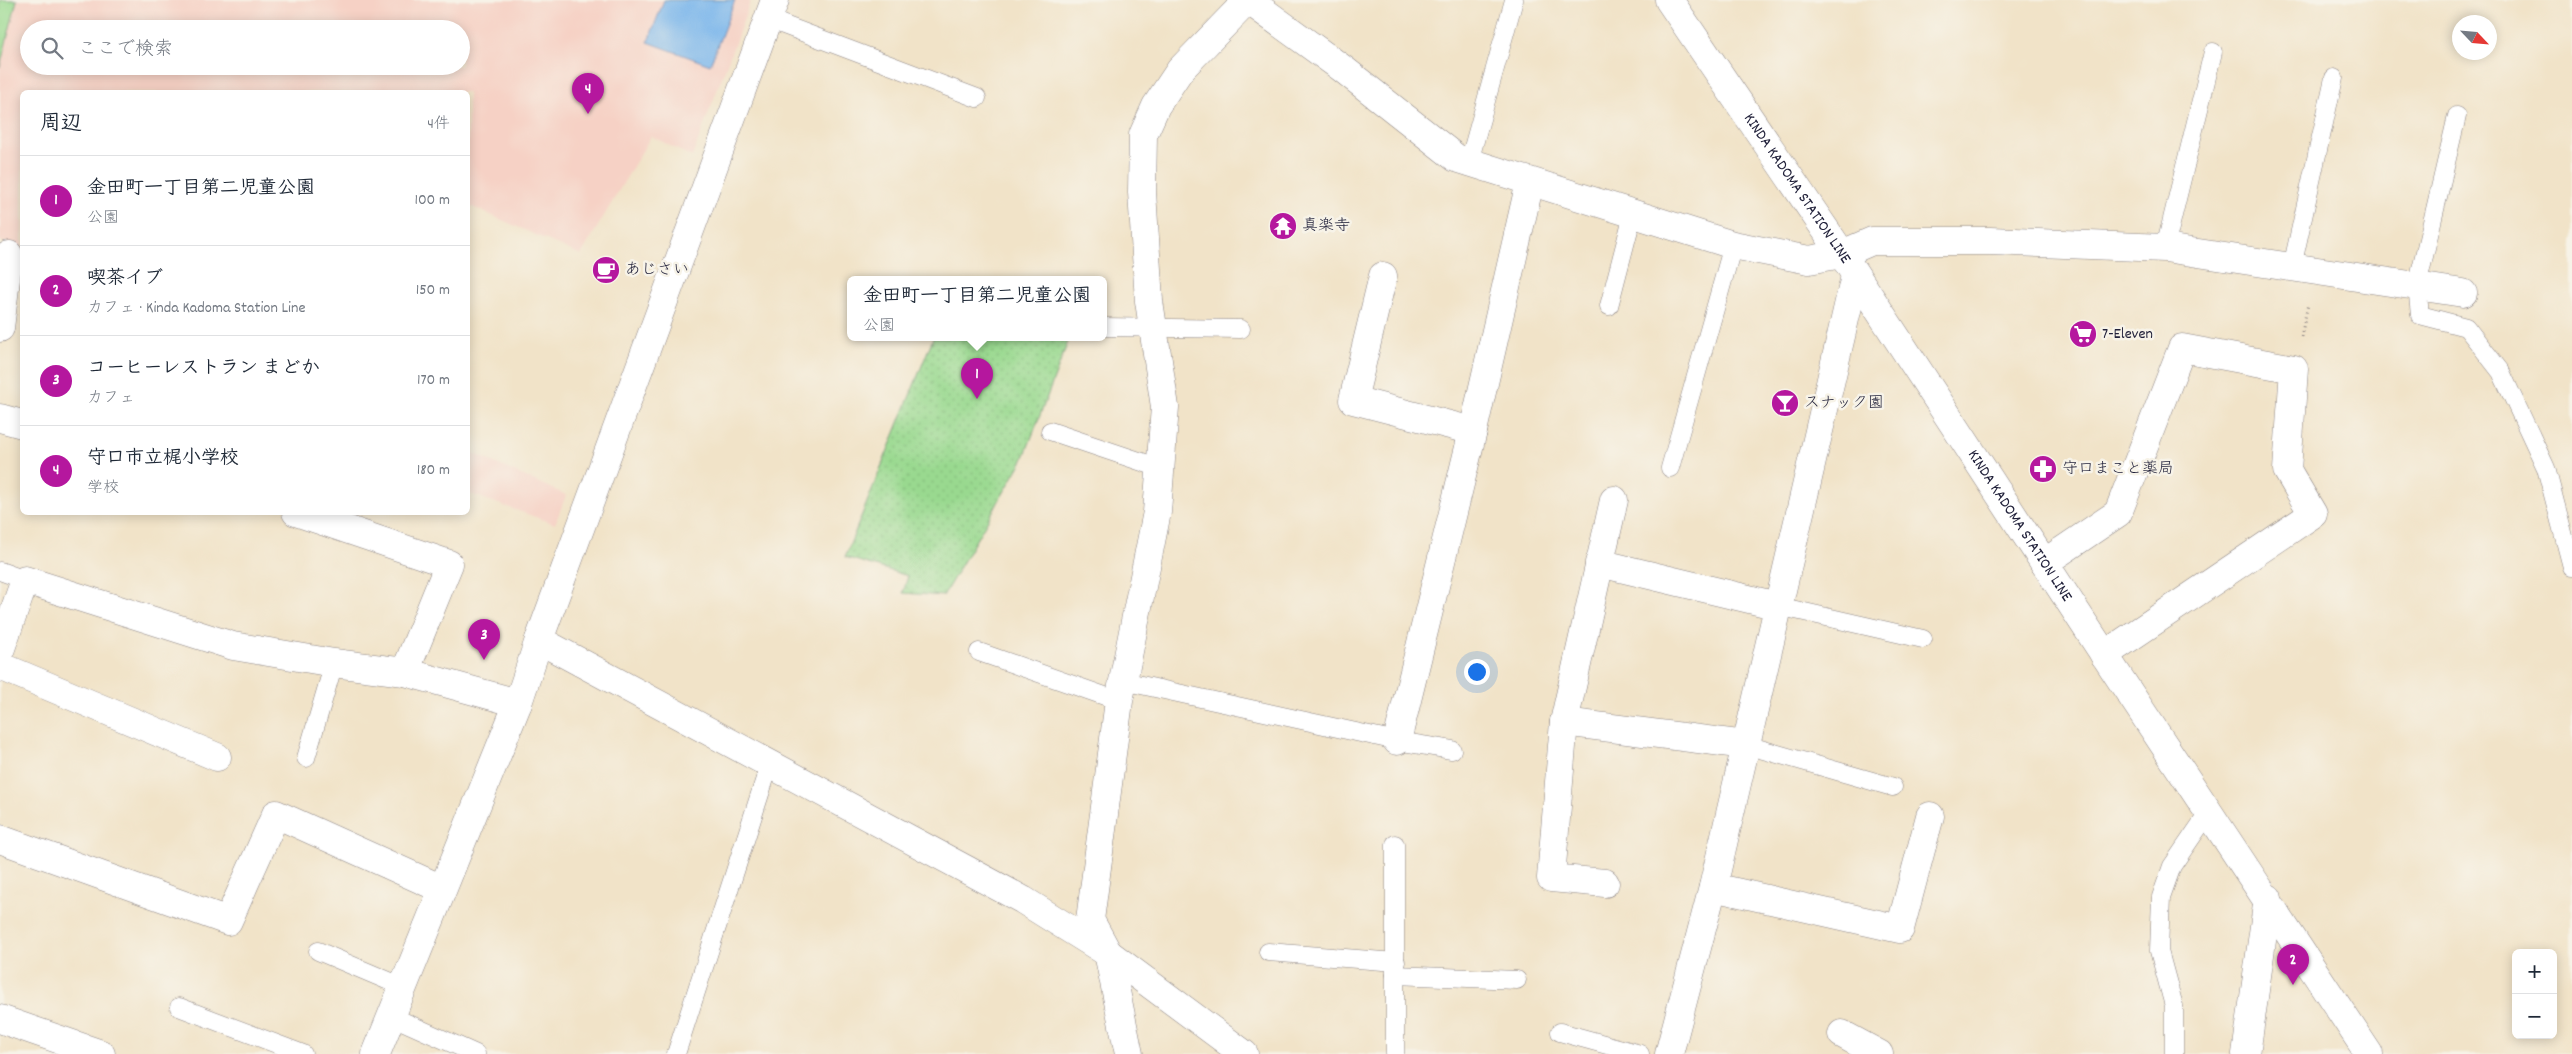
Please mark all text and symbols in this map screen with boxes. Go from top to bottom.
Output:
north arrow [2452,15,2497,60]
search box [20,20,470,75]
icon: search [38,34,66,62]
text: ここで検索 [78,37,173,64]
pin: 4 [572,73,604,114]
street label: KINDA KADOMA STATION LINE [1738,109,1857,269]
text: 周辺 [40,110,82,140]
text: 4件 [427,113,450,136]
text: 金田町一丁目第二児童公園 [87,176,315,203]
text: 1 [54,189,58,212]
text: 100 m [414,189,450,212]
text: 公園 [87,207,119,230]
temple icon: 真楽寺 [1268,211,1298,241]
place label: 真楽寺 [1302,215,1350,238]
cafe icon: あじさい [591,255,621,285]
place label: あじさい [625,259,689,282]
text: 喫茶イブ [87,266,163,293]
popup [847,276,1107,341]
text: 2 [53,279,60,302]
text: 150 m [416,279,450,302]
text: 金田町一丁目第二児童公園 [863,284,1091,311]
text: カフェ · Kinda Kadoma Station Line [87,297,305,320]
text: 公園 [863,315,895,338]
supermarket icon: 7-Eleven [2068,319,2098,349]
place label: 7-Eleven [2102,323,2153,346]
text: コーヒーレストラン まどか [87,356,320,383]
pin: 1 [961,358,993,399]
text: 3 [52,369,60,392]
text: 170 m [417,369,450,392]
text: カフェ [87,387,135,410]
bar icon: スナック園 [1770,388,1800,418]
place label: スナック園 [1804,392,1884,415]
street label: KINDA KADOMA STATION LINE [1962,445,2078,607]
text: 守口市立梶小学校 [87,446,239,473]
pharmacy icon: 守口まこと薬局 [2028,454,2058,484]
place label: 守口まこと薬局 [2062,458,2174,481]
text: 4 [53,459,59,482]
text: 180 m [417,459,450,482]
text: 学校 [87,477,119,500]
pin: 3 [468,619,500,660]
your location [1464,659,1490,685]
pin: 2 [2277,944,2309,985]
map controls [2512,949,2557,1039]
button: + [2512,949,2557,994]
button: − [2512,994,2557,1039]

